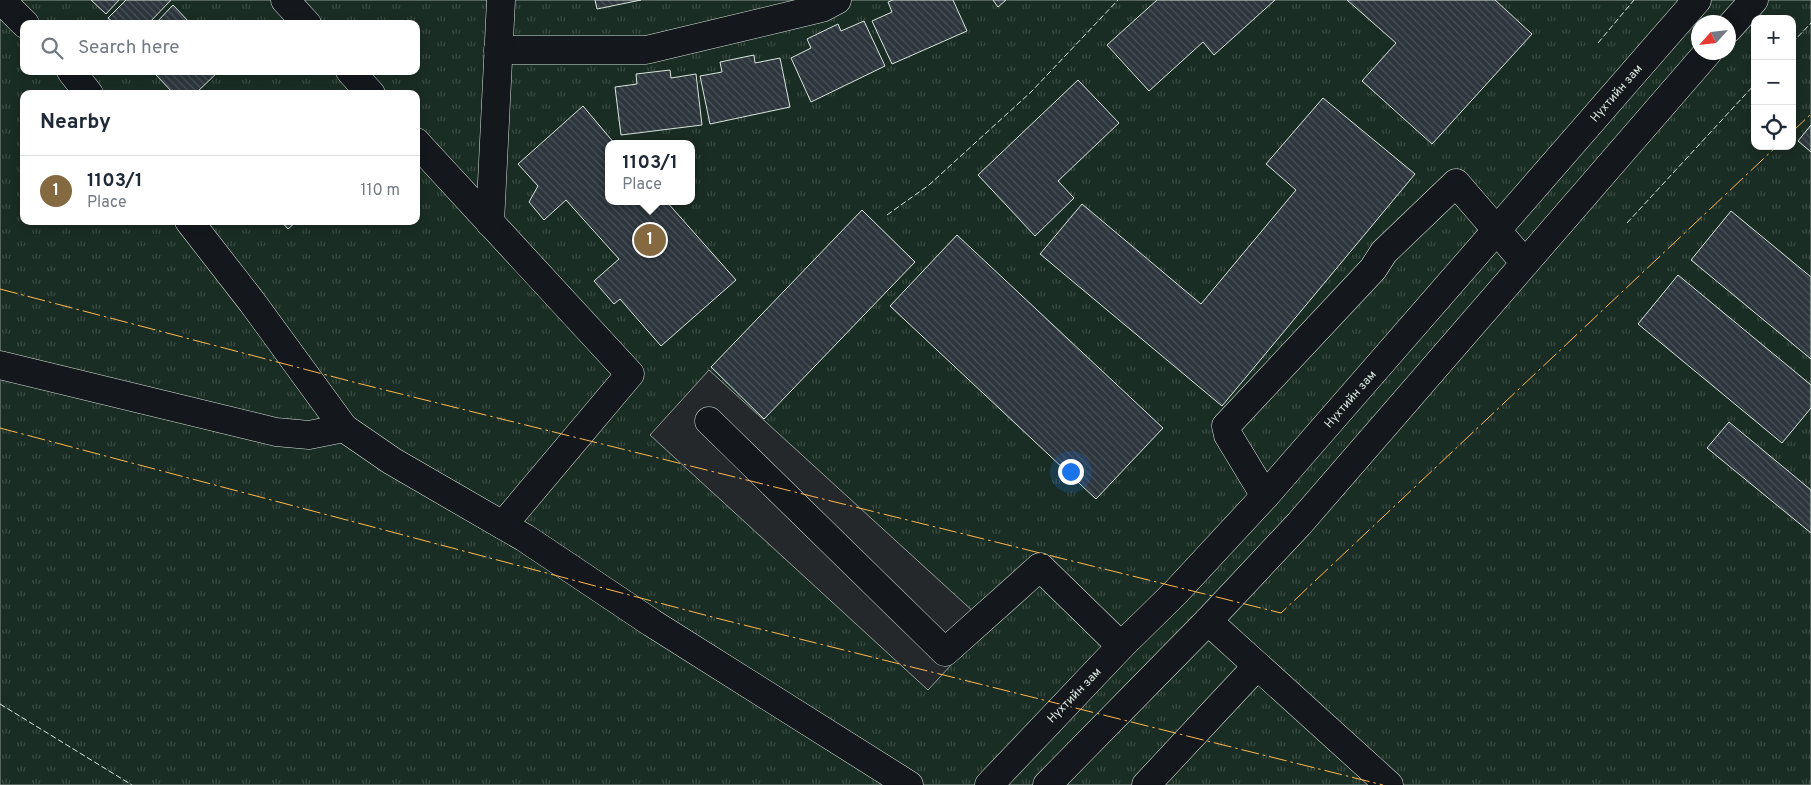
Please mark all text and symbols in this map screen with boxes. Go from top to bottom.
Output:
north arrow [1691,15,1736,60]
map controls [1751,15,1796,150]
button: + [1751,15,1796,60]
search box [20,20,420,75]
icon: search [38,34,66,62]
text: Search here [78,36,180,60]
button: − [1751,60,1796,105]
street label: Нүхтийн зам [1587,61,1646,126]
button: locate [1751,105,1796,150]
text: Nearby [40,109,111,136]
popup [605,140,695,205]
text: 1103/1 [622,151,678,175]
text: 1103/1 [87,169,143,193]
text: Place [622,175,662,195]
text: 1 [53,181,59,201]
text: 110 m [360,181,400,201]
text: Place [87,193,127,213]
pin: 1 [634,221,666,259]
street label: Нүхтийн зам [1321,367,1380,432]
your location [1058,459,1084,485]
street label: Нүхтийн зам [1044,664,1105,727]

